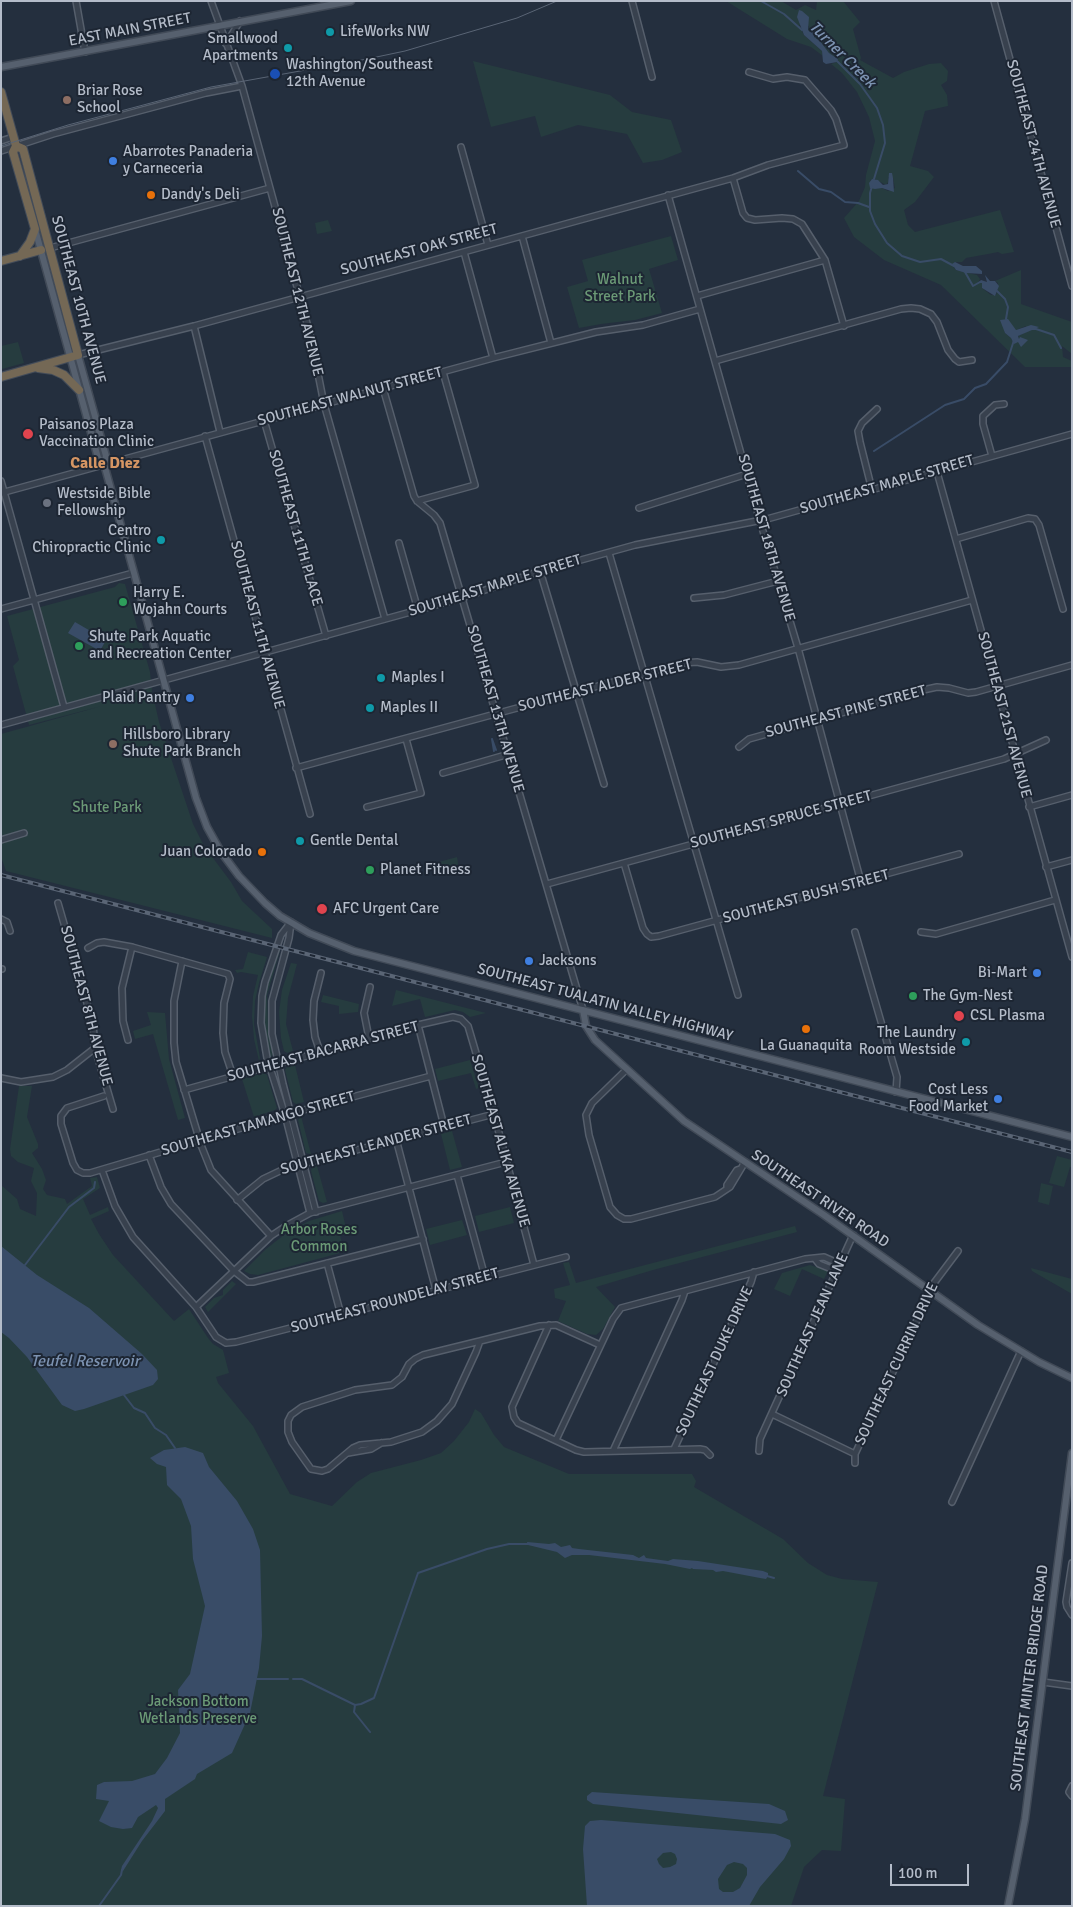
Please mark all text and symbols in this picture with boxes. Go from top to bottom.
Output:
street label: EAST MAIN STREET [67,9,193,51]
water label: Turner Creek [805,18,879,92]
place label: LifeWorks NW [340,23,430,41]
marker: LifeWorks NW [324,26,336,38]
place label: Smallwood Apartments [203,30,278,65]
marker: Smallwood Apartments [282,42,294,54]
place label: Washington/Southeast 12th Avenue [286,56,433,91]
street label: SOUTHEAST 24TH AVENUE [1002,58,1064,230]
marker: Washington/Southeast 12th Avenue [268,67,282,81]
place label: Briar Rose School [77,82,143,117]
marker: Briar Rose School [61,94,73,106]
place label: Abarrotes Panaderia y Carneceria [123,143,253,178]
marker: Abarrotes Panaderia y Carneceria [107,155,119,167]
place label: Dandy's Deli [161,186,240,204]
marker: Dandy's Deli [145,189,157,201]
street label: SOUTHEAST 12TH AVENUE [267,206,327,378]
street label: SOUTHEAST 10TH AVENUE [47,214,109,386]
street label: SOUTHEAST OAK STREET [339,220,499,280]
park label: Walnut Street Park [584,271,656,306]
street label: SOUTHEAST WALNUT STREET [256,364,444,430]
place label: Paisanos Plaza Vaccination Clinic [39,416,154,451]
marker: Paisanos Plaza Vaccination Clinic [21,427,35,441]
street label: SOUTHEAST 11TH PLACE [264,448,326,608]
street label: SOUTHEAST 18TH AVENUE [733,452,799,624]
street label: SOUTHEAST MAPLE STREET [798,452,976,518]
district label: Calle Diez [70,454,140,474]
place label: Westside Bible Fellowship [57,485,151,520]
marker: Westside Bible Fellowship [41,497,53,509]
place label: Centro Chiropractic Clinic [32,522,151,557]
marker: Centro Chiropractic Clinic [155,534,167,546]
street label: SOUTHEAST 11TH AVENUE [226,539,288,711]
street label: SOUTHEAST MAPLE STREET [406,551,584,621]
place label: Harry E. Wojahn Courts [133,584,227,619]
marker: Harry E. Wojahn Courts [117,596,129,608]
street label: SOUTHEAST 13TH AVENUE [462,623,528,795]
place label: Shute Park Aquatic and Recreation Center [89,628,231,663]
street label: SOUTHEAST 21ST AVENUE [973,630,1035,800]
marker: Shute Park Aquatic and Recreation Center [73,640,85,652]
street label: SOUTHEAST ALDER STREET [516,656,694,716]
place label: Maples I [391,669,445,687]
marker: Maples I [375,672,387,684]
street label: SOUTHEAST PINE STREET [764,682,928,742]
place label: Plaid Pantry [102,689,180,707]
marker: Plaid Pantry [184,692,196,704]
place label: Maples II [380,699,438,717]
marker: Maples II [364,702,376,714]
place label: Hillsboro Library Shute Park Branch [123,726,241,761]
marker: Hillsboro Library Shute Park Branch [107,738,119,750]
street label: SOUTHEAST SPRUCE STREET [688,787,874,853]
park label: Shute Park [72,799,142,817]
place label: Gentle Dental [310,832,398,850]
marker: Gentle Dental [294,835,306,847]
place label: Juan Colorado [160,843,252,861]
marker: Juan Colorado [256,846,268,858]
place label: Planet Fitness [380,861,471,879]
marker: Planet Fitness [364,864,376,876]
street label: SOUTHEAST BUSH STREET [721,866,891,928]
place label: AFC Urgent Care [333,900,439,918]
marker: AFC Urgent Care [315,902,329,916]
street label: SOUTHEAST 8TH AVENUE [56,924,116,1088]
place label: Jacksons [539,952,597,970]
marker: Jacksons [523,955,535,967]
street label: SOUTHEAST TUALATIN VALLEY HIGHWAY [475,960,735,1046]
place label: Bi-Mart [978,964,1027,982]
marker: Bi-Mart [1031,967,1043,979]
place label: The Gym-Nest [923,987,1013,1005]
marker: The Gym-Nest [907,990,919,1002]
place label: CSL Plasma [970,1007,1045,1025]
marker: CSL Plasma [952,1009,966,1023]
street label: SOUTHEAST BACARRA STREET [225,1018,421,1086]
marker: La Guanaquita [800,1023,812,1035]
place label: The Laundry Room Westside [859,1024,956,1059]
marker: The Laundry Room Westside [960,1036,972,1048]
place label: La Guanaquita [760,1037,852,1055]
street label: SOUTHEAST ALIKA AVENUE [467,1053,533,1229]
place label: Cost Less Food Market [909,1081,988,1116]
street label: SOUTHEAST TAMANGO STREET [159,1088,357,1160]
marker: Cost Less Food Market [992,1093,1004,1105]
street label: SOUTHEAST LEANDER STREET [279,1111,473,1179]
street label: SOUTHEAST RIVER ROAD [748,1146,892,1252]
park label: Arbor Roses Common [281,1221,357,1256]
street label: SOUTHEAST JEAN LANE [773,1250,853,1400]
street label: SOUTHEAST ROUNDELAY STREET [289,1265,501,1337]
street label: SOUTHEAST CURRIN DRIVE [851,1280,943,1448]
street label: SOUTHEAST DUKE DRIVE [672,1283,758,1439]
water label: Teufel Reservoir [30,1352,140,1372]
street label: SOUTHEAST MINTER BRIDGE ROAD [1007,1564,1053,1792]
park label: Jackson Bottom Wetlands Preserve [139,1693,257,1728]
scale bar [893,1854,972,1886]
text: 100 m [898,1864,938,1882]

